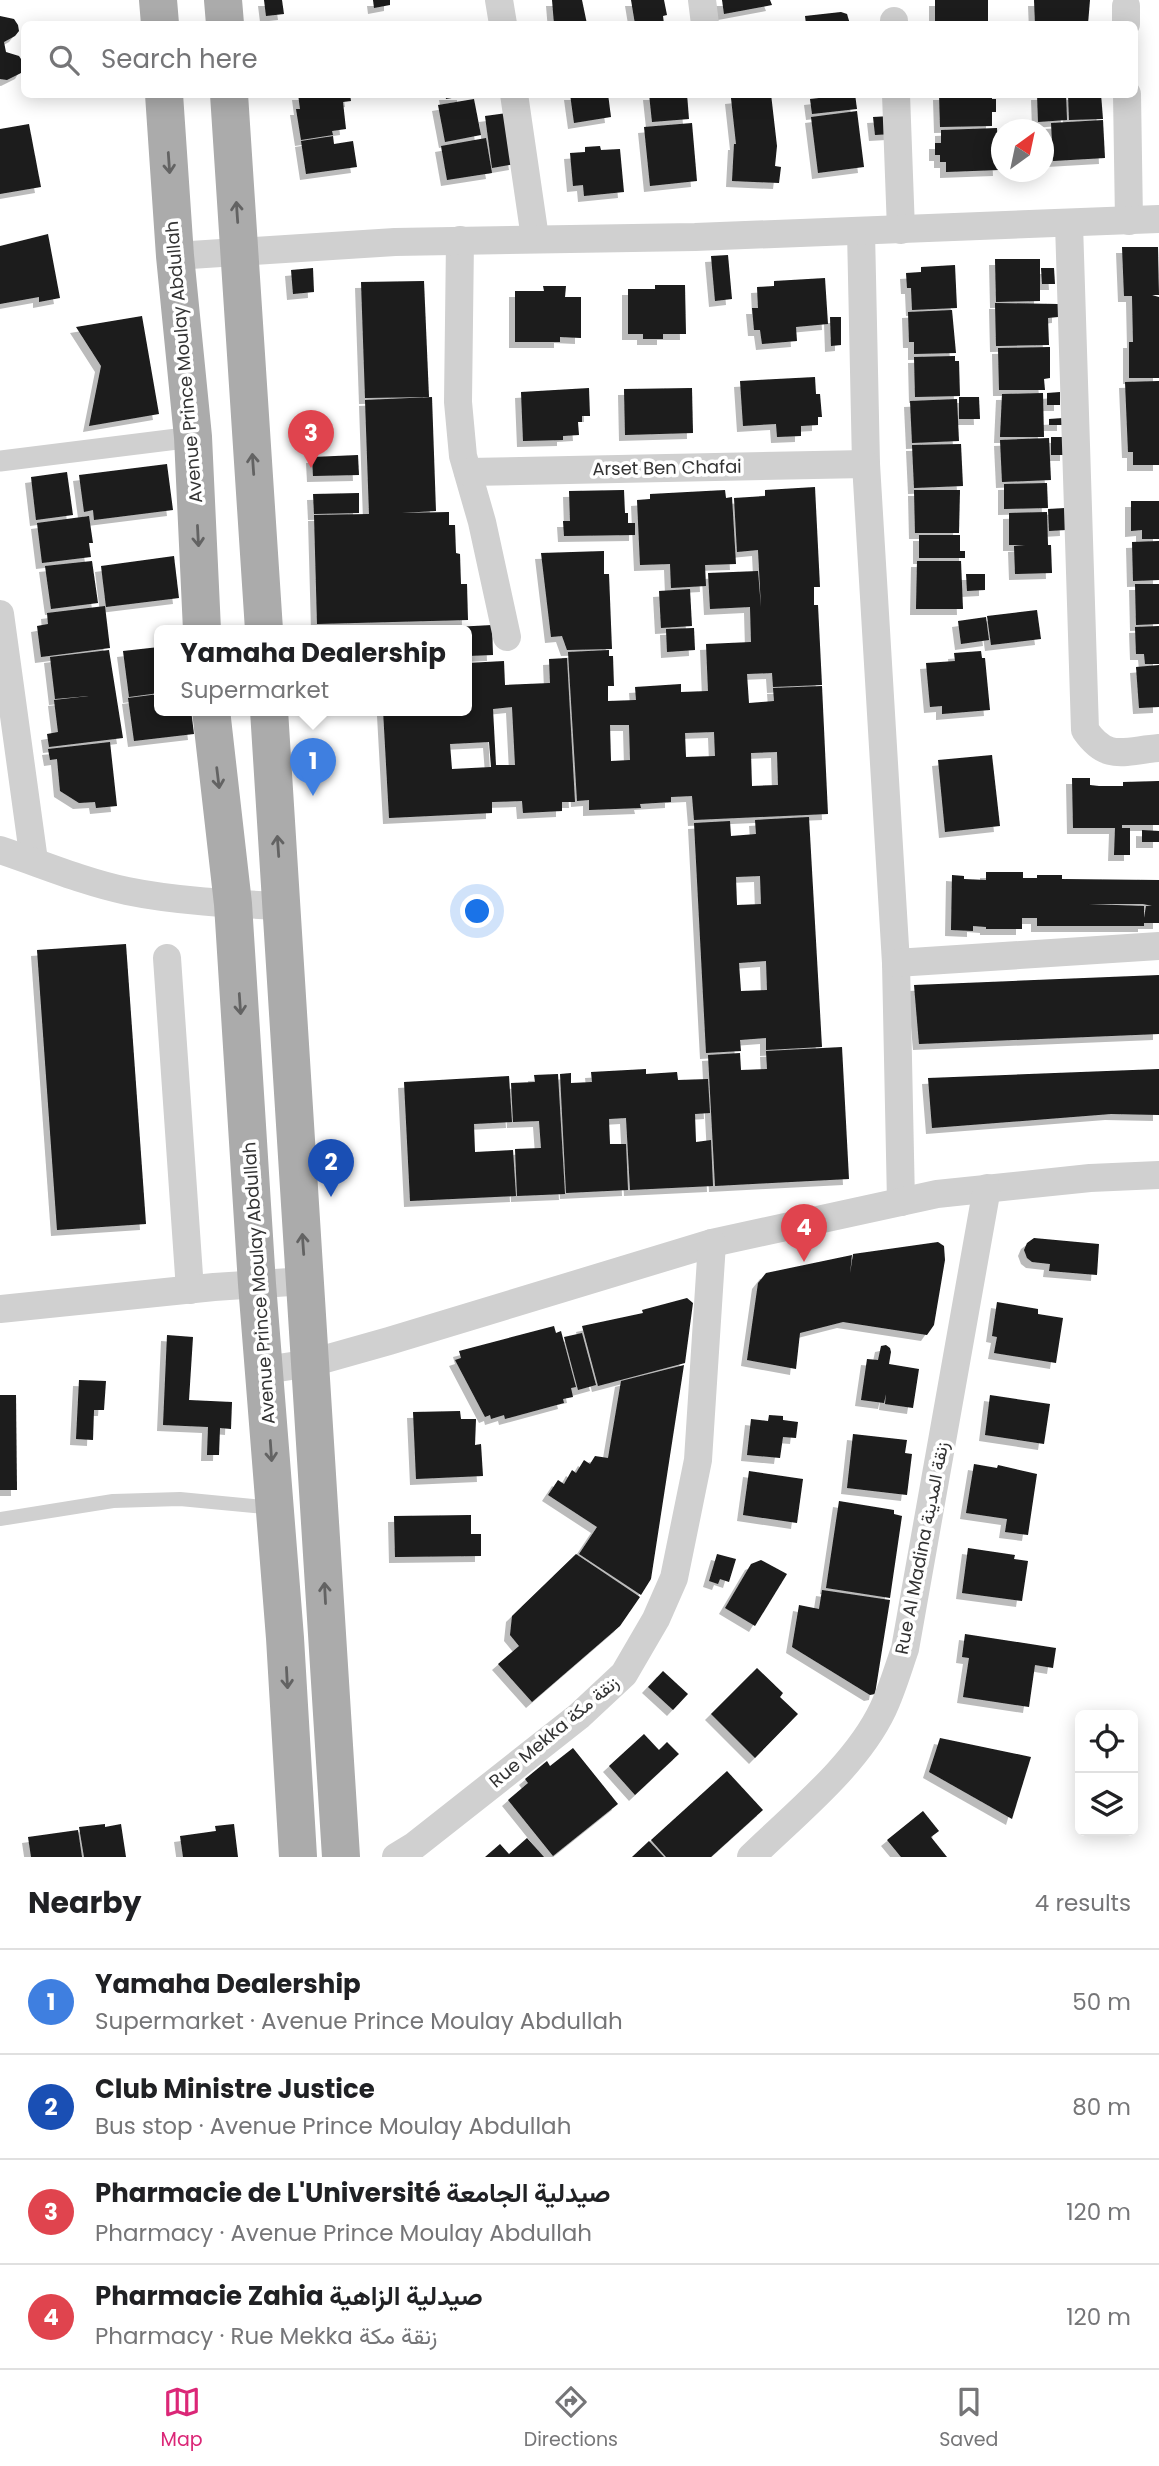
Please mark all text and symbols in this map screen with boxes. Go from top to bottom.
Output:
search box [21,21,1138,98]
icon: search [45,41,83,79]
text: Search here [101,41,258,77]
north arrow [991,119,1054,182]
one-way arrow [162,151,175,174]
one-way arrow [230,202,243,224]
street label: Avenue Prince Moulay Abdullah [159,220,208,504]
pin: 3 [288,410,334,468]
one-way arrow [246,453,259,476]
street label: Arset Ben Chafai [592,454,742,481]
one-way arrow [191,524,204,547]
popup [154,625,472,716]
text: Yamaha Dealership [180,635,446,671]
text: Supermarket [180,674,329,706]
pin: 1 [290,738,336,796]
one-way arrow [212,766,225,789]
one-way arrow [271,835,284,858]
your location [460,894,494,928]
one-way arrow [233,993,246,1016]
pin: 2 [308,1139,354,1197]
street label: Avenue Prince Moulay Abdullah [236,1141,281,1425]
pin: 4 [781,1204,827,1262]
one-way arrow [297,1233,310,1256]
one-way arrow [265,1440,278,1462]
street label: Rue Al Madina زنقة المدينة [889,1440,954,1656]
one-way arrow [318,1582,331,1605]
one-way arrow [281,1666,294,1689]
street label: Rue Mekka زنقة مكة [484,1670,624,1793]
map controls [1075,1710,1138,1836]
button: locate [1075,1710,1138,1773]
button: layers [1075,1773,1138,1836]
text: Nearby [28,1881,142,1924]
text: 4 results [1035,1887,1131,1919]
text: Yamaha Dealership [95,1966,361,2002]
text: 1 [47,1986,55,2018]
text: 50 m [1072,1986,1131,2018]
text: Supermarket · Avenue Prince Moulay Abdullah [95,2005,623,2037]
text: Club Ministre Justice [95,2071,375,2107]
text: 2 [44,2091,58,2123]
text: 80 m [1072,2091,1131,2123]
text: Bus stop · Avenue Prince Moulay Abdullah [95,2110,571,2142]
text: Pharmacie de L'Université صيدلية الجامعة [95,2175,611,2211]
text: 3 [44,2196,58,2228]
text: 120 m [1066,2196,1131,2228]
text: Pharmacy · Avenue Prince Moulay Abdullah [95,2217,592,2249]
text: Pharmacie Zahia صيدلية الزاهية [95,2278,483,2314]
text: 4 [43,2301,59,2333]
text: 120 m [1066,2301,1131,2333]
text: Pharmacy · Rue Mekka زنقة مكة [95,2320,437,2352]
tab: Map [161,2383,203,2454]
tab: Directions [524,2383,618,2454]
tab: Saved [939,2383,998,2454]

